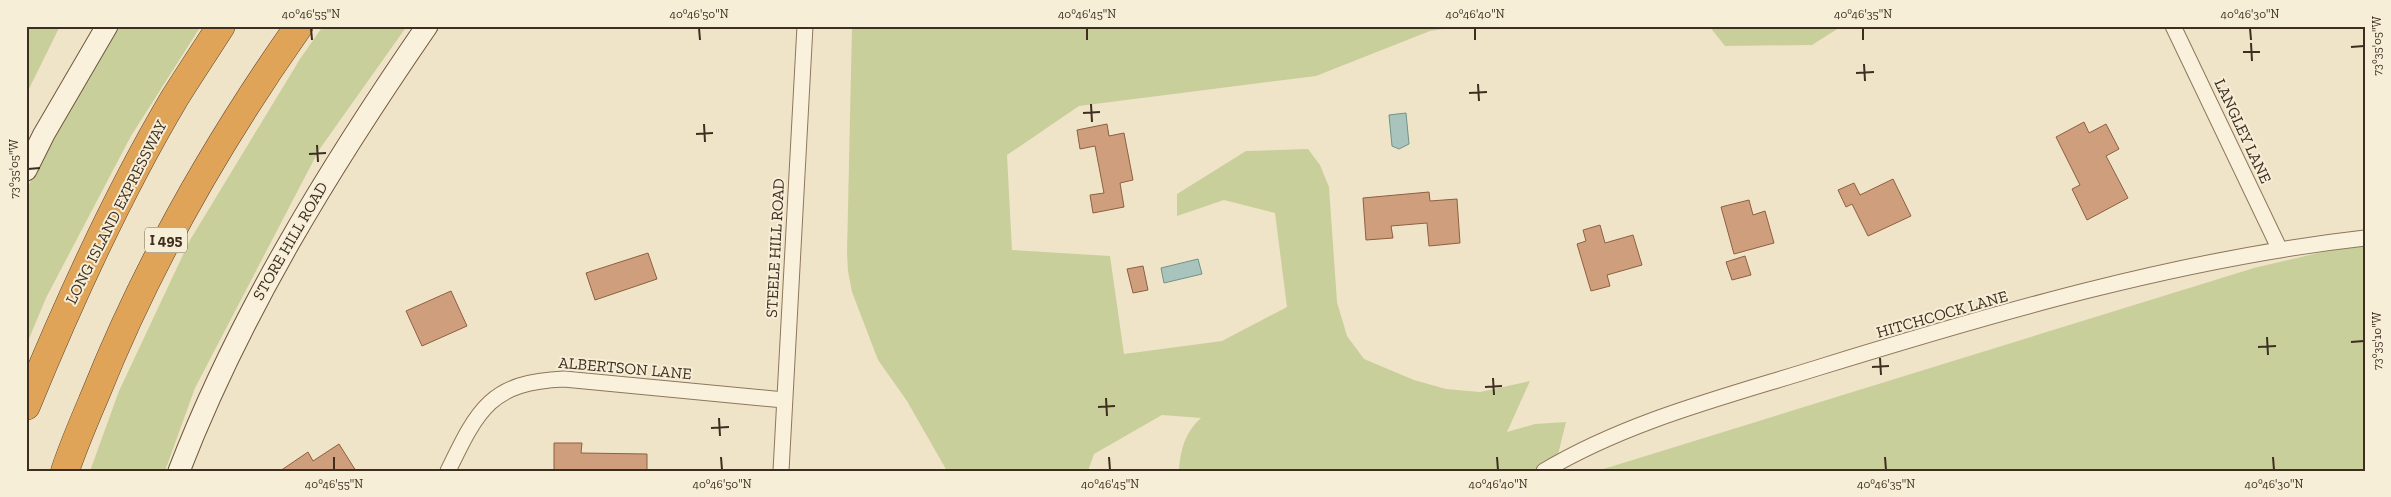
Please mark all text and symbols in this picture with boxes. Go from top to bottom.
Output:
text: 40°46'55"N [282,7,340,21]
text: 40°46'50"N [669,7,729,21]
text: 40°46'45"N [1058,7,1116,21]
text: 40°46'40"N [1445,7,1505,21]
text: 40°46'35"N [1834,7,1892,21]
text: 40°46'30"N [2221,7,2280,21]
text: 73°35'05"W [2370,16,2384,76]
street label: LANGLEY LANE [2210,76,2276,186]
street label: LONG ISLAND EXPRESSWAY [61,117,171,307]
text: 73°35'05"W [7,139,21,199]
street label: STEELE HILL ROAD [762,178,788,318]
street label: STORE HILL ROAD [248,179,332,303]
road number: I 495 [145,228,187,252]
street label: HITCHCOCK LANE [1874,286,2010,342]
text: 73°35'10"W [2370,311,2384,370]
street label: ALBERTSON LANE [558,353,692,383]
text: 40°46'55"N [305,477,363,491]
text: 40°46'50"N [692,477,752,491]
text: 40°46'45"N [1081,477,1139,491]
text: 40°46'40"N [1468,477,1528,491]
text: 40°46'35"N [1857,477,1915,491]
text: 40°46'30"N [2245,477,2304,491]

